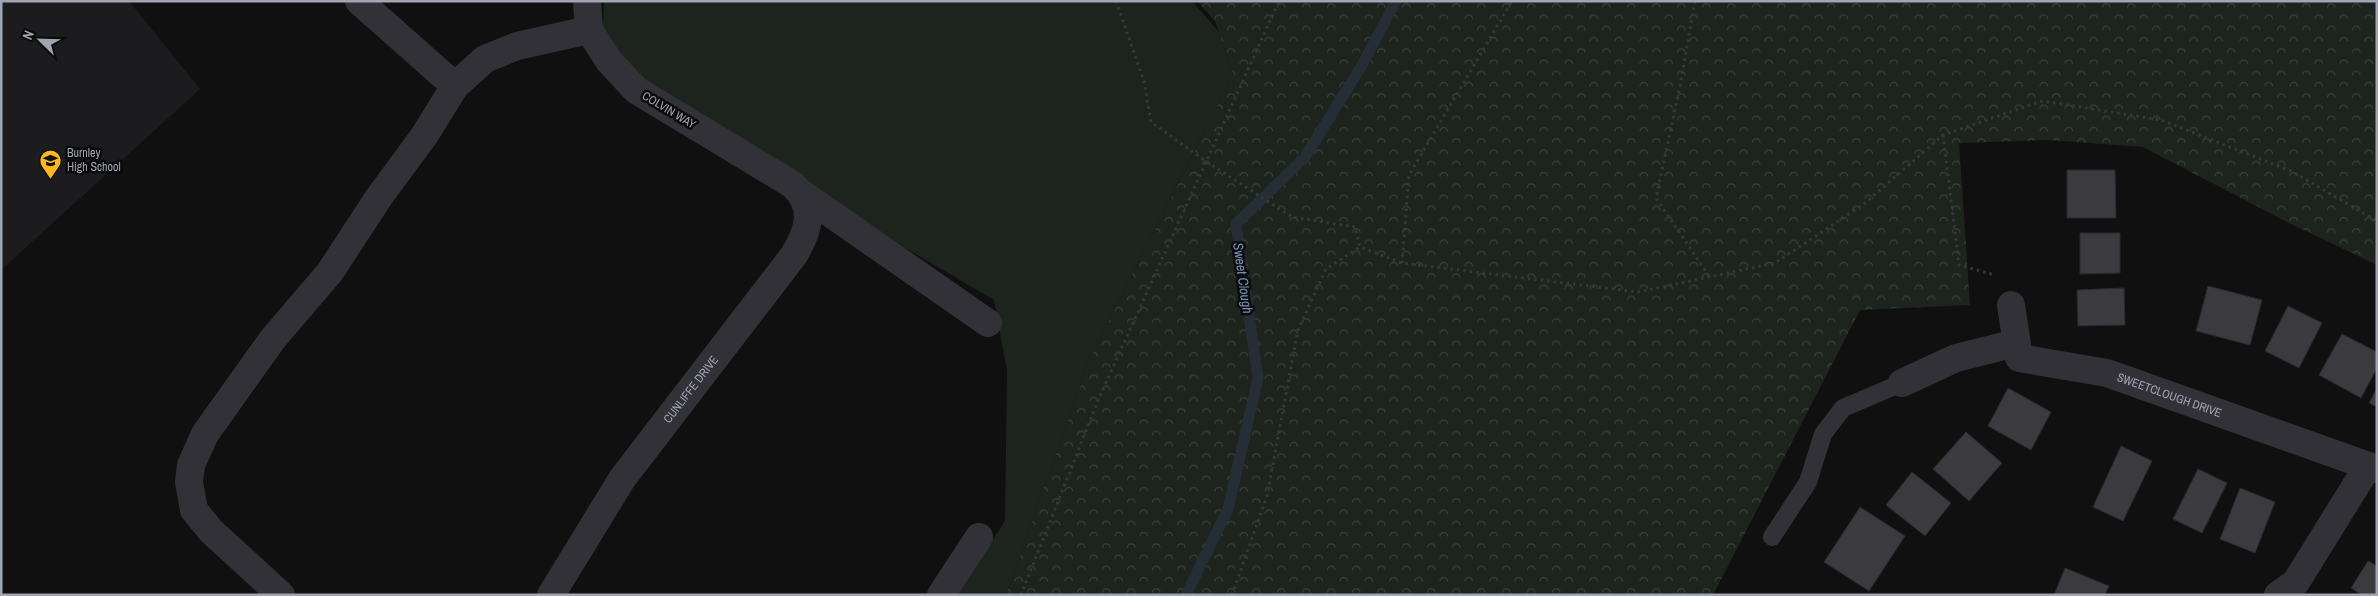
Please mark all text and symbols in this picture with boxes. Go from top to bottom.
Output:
north arrow [15,15,65,65]
text: N [18,28,38,42]
street label: COLVIN WAY [639,88,699,133]
place label: Burnley High School [67,145,121,175]
school or university icon: Burnley High School [39,148,63,179]
water label: Sweet Clough [1229,241,1257,315]
street label: CUNLIFFE DRIVE [660,352,722,426]
street label: SWEETCLOUGH DRIVE [2115,369,2224,421]

